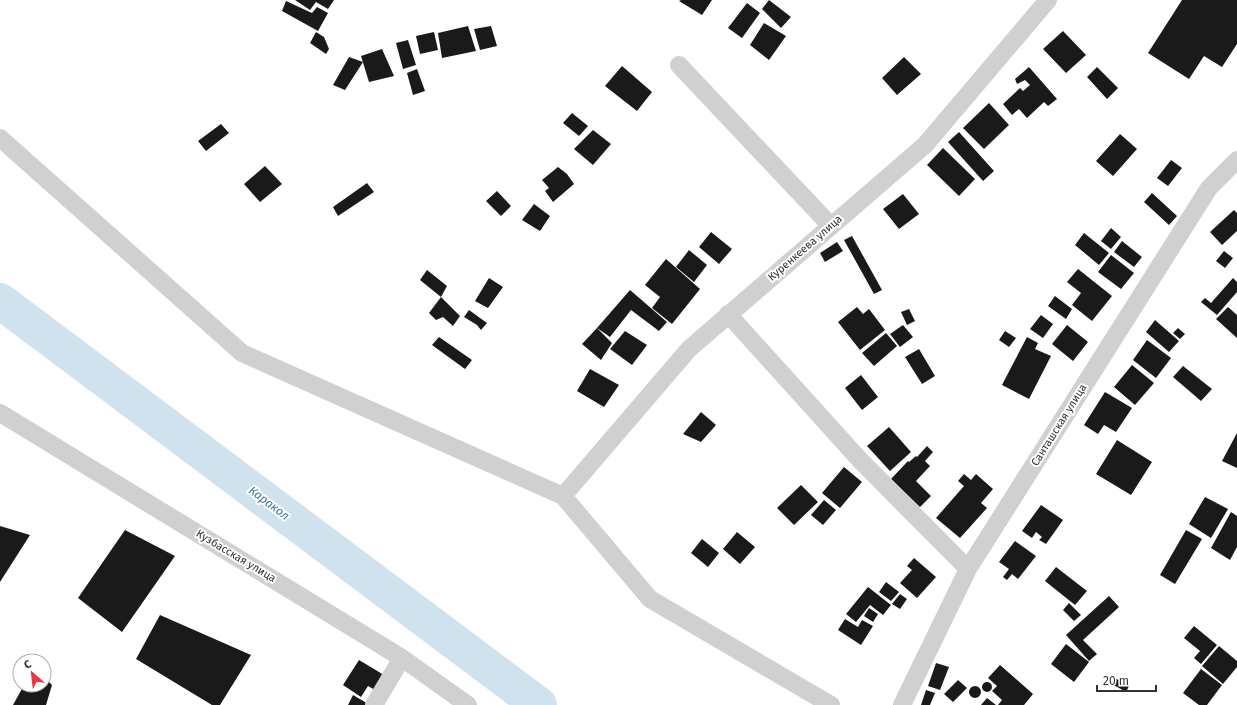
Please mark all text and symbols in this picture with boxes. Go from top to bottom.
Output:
street label: Куренкеева улица [765,212,845,284]
street label: Санташская улица [1029,382,1089,468]
water label: Каракол [246,483,292,523]
street label: Кузбасская улица [194,527,278,585]
north arrow [12,653,52,693]
text: С [22,657,34,672]
scale bar [1097,667,1156,693]
text: 20 m [1103,674,1129,688]

